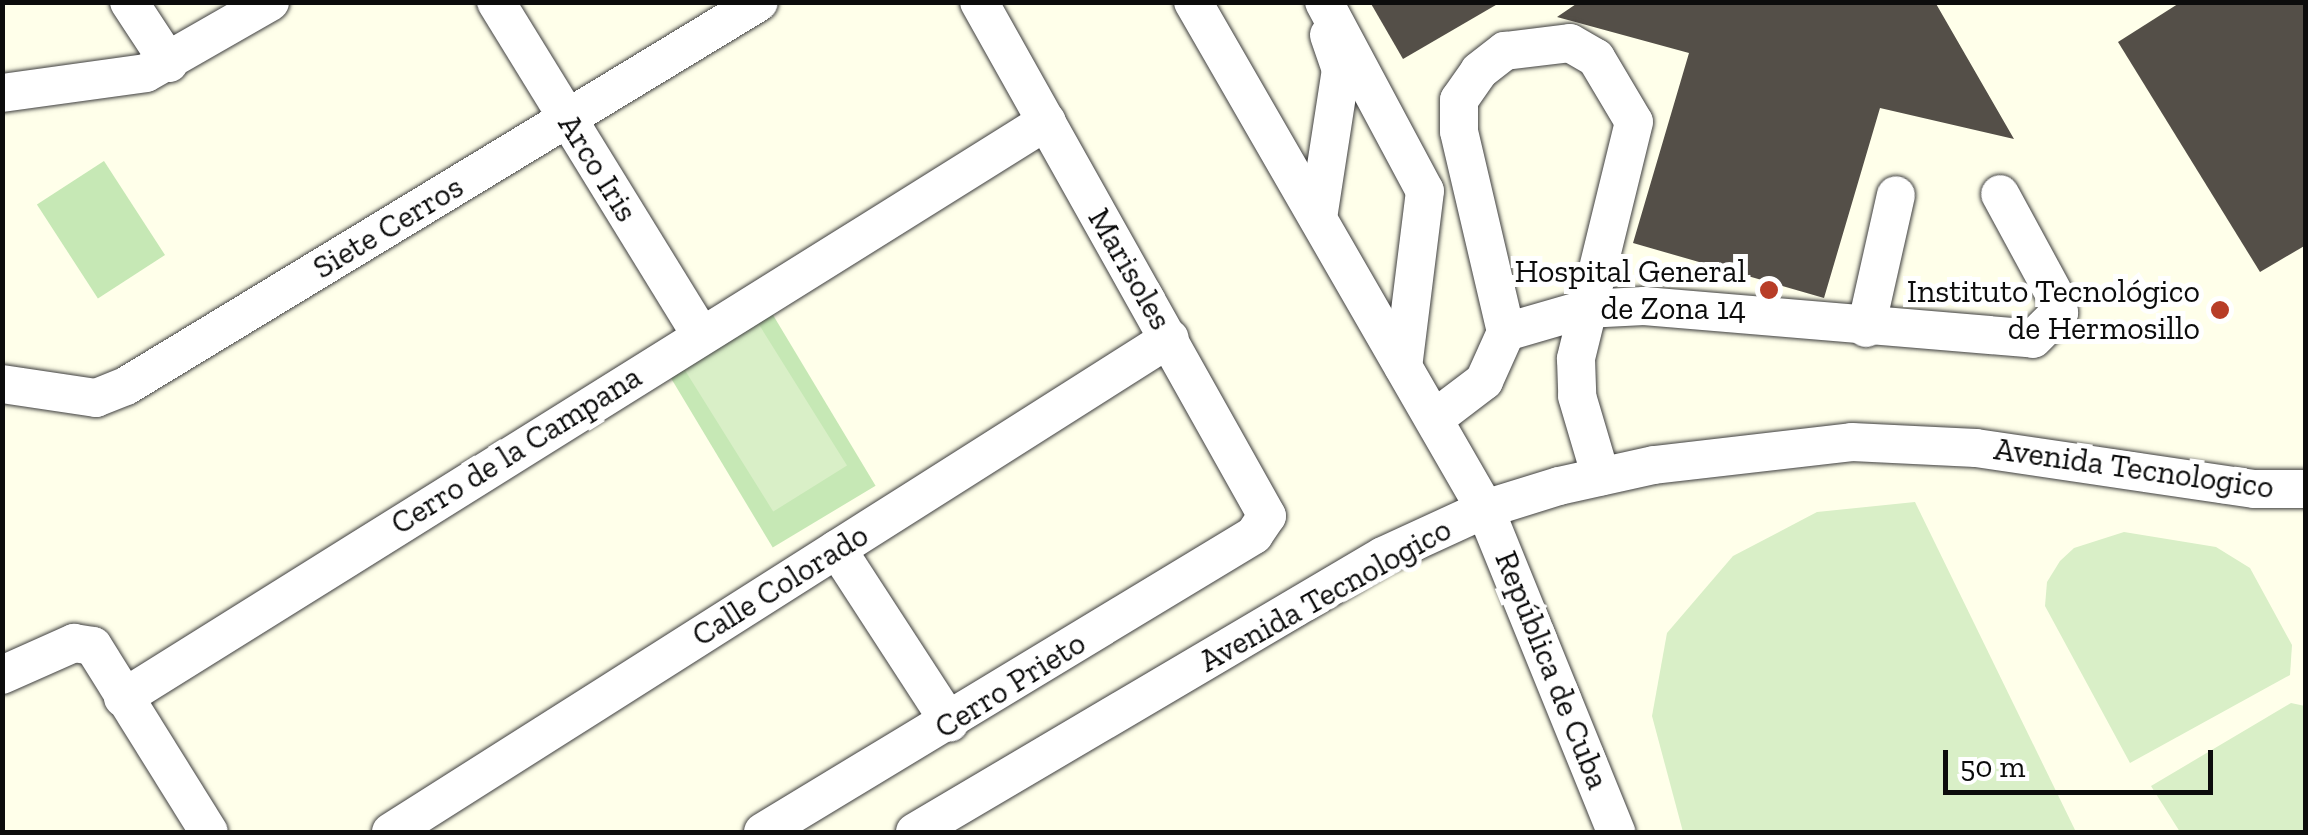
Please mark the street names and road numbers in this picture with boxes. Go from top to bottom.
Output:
street label: Arco Iris [550,107,646,229]
street label: Siete Cerros [306,167,470,287]
street label: Marisoles [1080,201,1180,337]
street label: Cerro de la Campana [384,357,648,543]
street label: Avenida Tecnologico [1991,429,2277,507]
street label: Avenida Tecnologico [1192,510,1458,680]
street label: Calle Colorado [685,516,875,654]
street label: República de Cuba [1487,545,1617,795]
street label: Cerro Prieto [928,624,1092,746]

